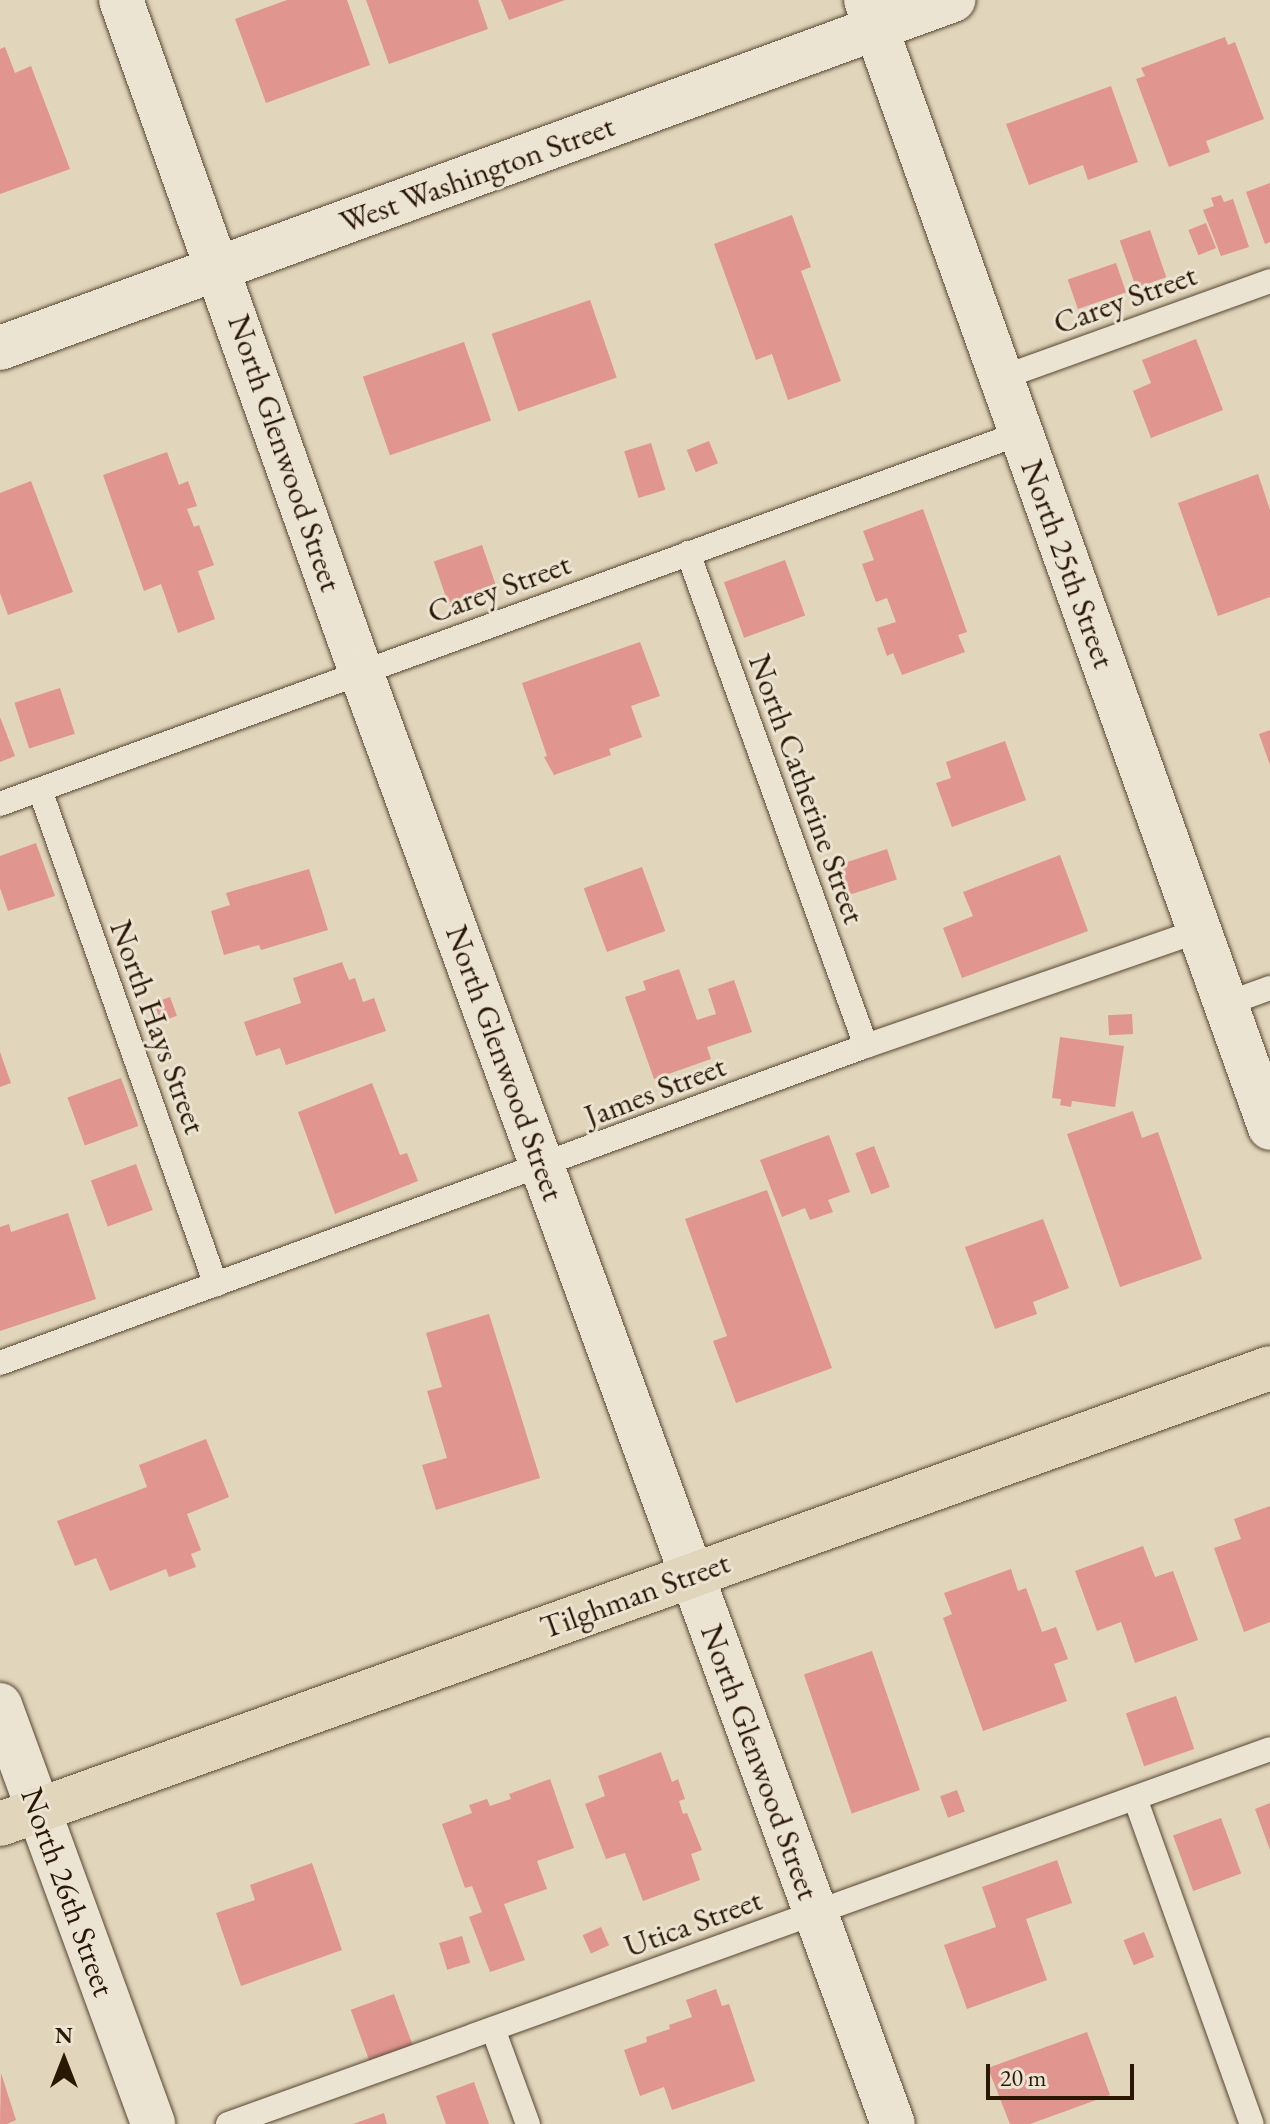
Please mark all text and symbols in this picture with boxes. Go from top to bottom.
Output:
street label: West Washington Street [335,106,619,242]
street label: Carey Street [1048,255,1202,343]
street label: North Glenwood Street [220,310,350,596]
street label: North 25th Street [1013,455,1123,673]
street label: Carey Street [422,544,576,632]
street label: North Catherine Street [740,649,874,929]
street label: North Hays Street [102,915,214,1139]
street label: North Glenwood Street [437,920,573,1206]
street label: James Street [579,1047,731,1135]
street label: Tilghman Street [535,1543,735,1647]
street label: North Glenwood Street [692,1619,828,1905]
street label: North 26th Street [13,1783,123,2001]
street label: Utica Street [619,1880,767,1966]
north arrow [24,2020,104,2100]
text: N [55,2021,73,2050]
scale bar [990,2048,1138,2098]
text: 20 m [1000,2062,1047,2093]

